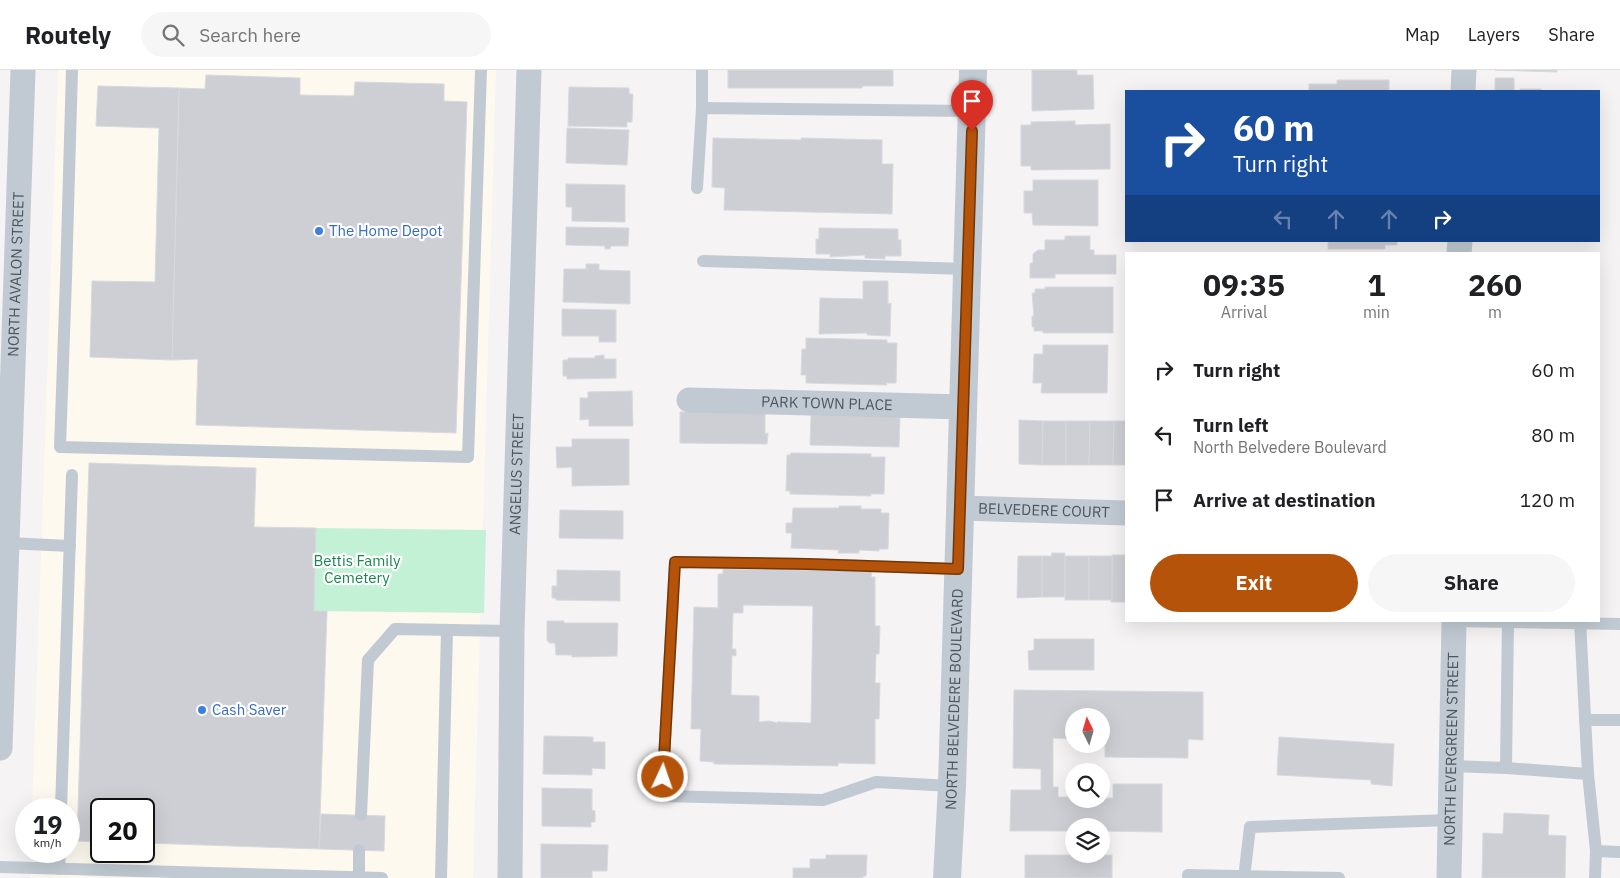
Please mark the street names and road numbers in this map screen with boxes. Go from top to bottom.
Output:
street label: NORTH AVALON STREET [3,191,28,357]
street label: PARK TOWN PLACE [761,392,893,414]
street label: ANGELUS STREET [505,413,528,535]
street label: BELVEDERE COURT [978,499,1110,522]
street label: NORTH BELVEDERE BOULEVARD [941,588,967,810]
street label: NORTH EVERGREEN STREET [1440,652,1462,846]

